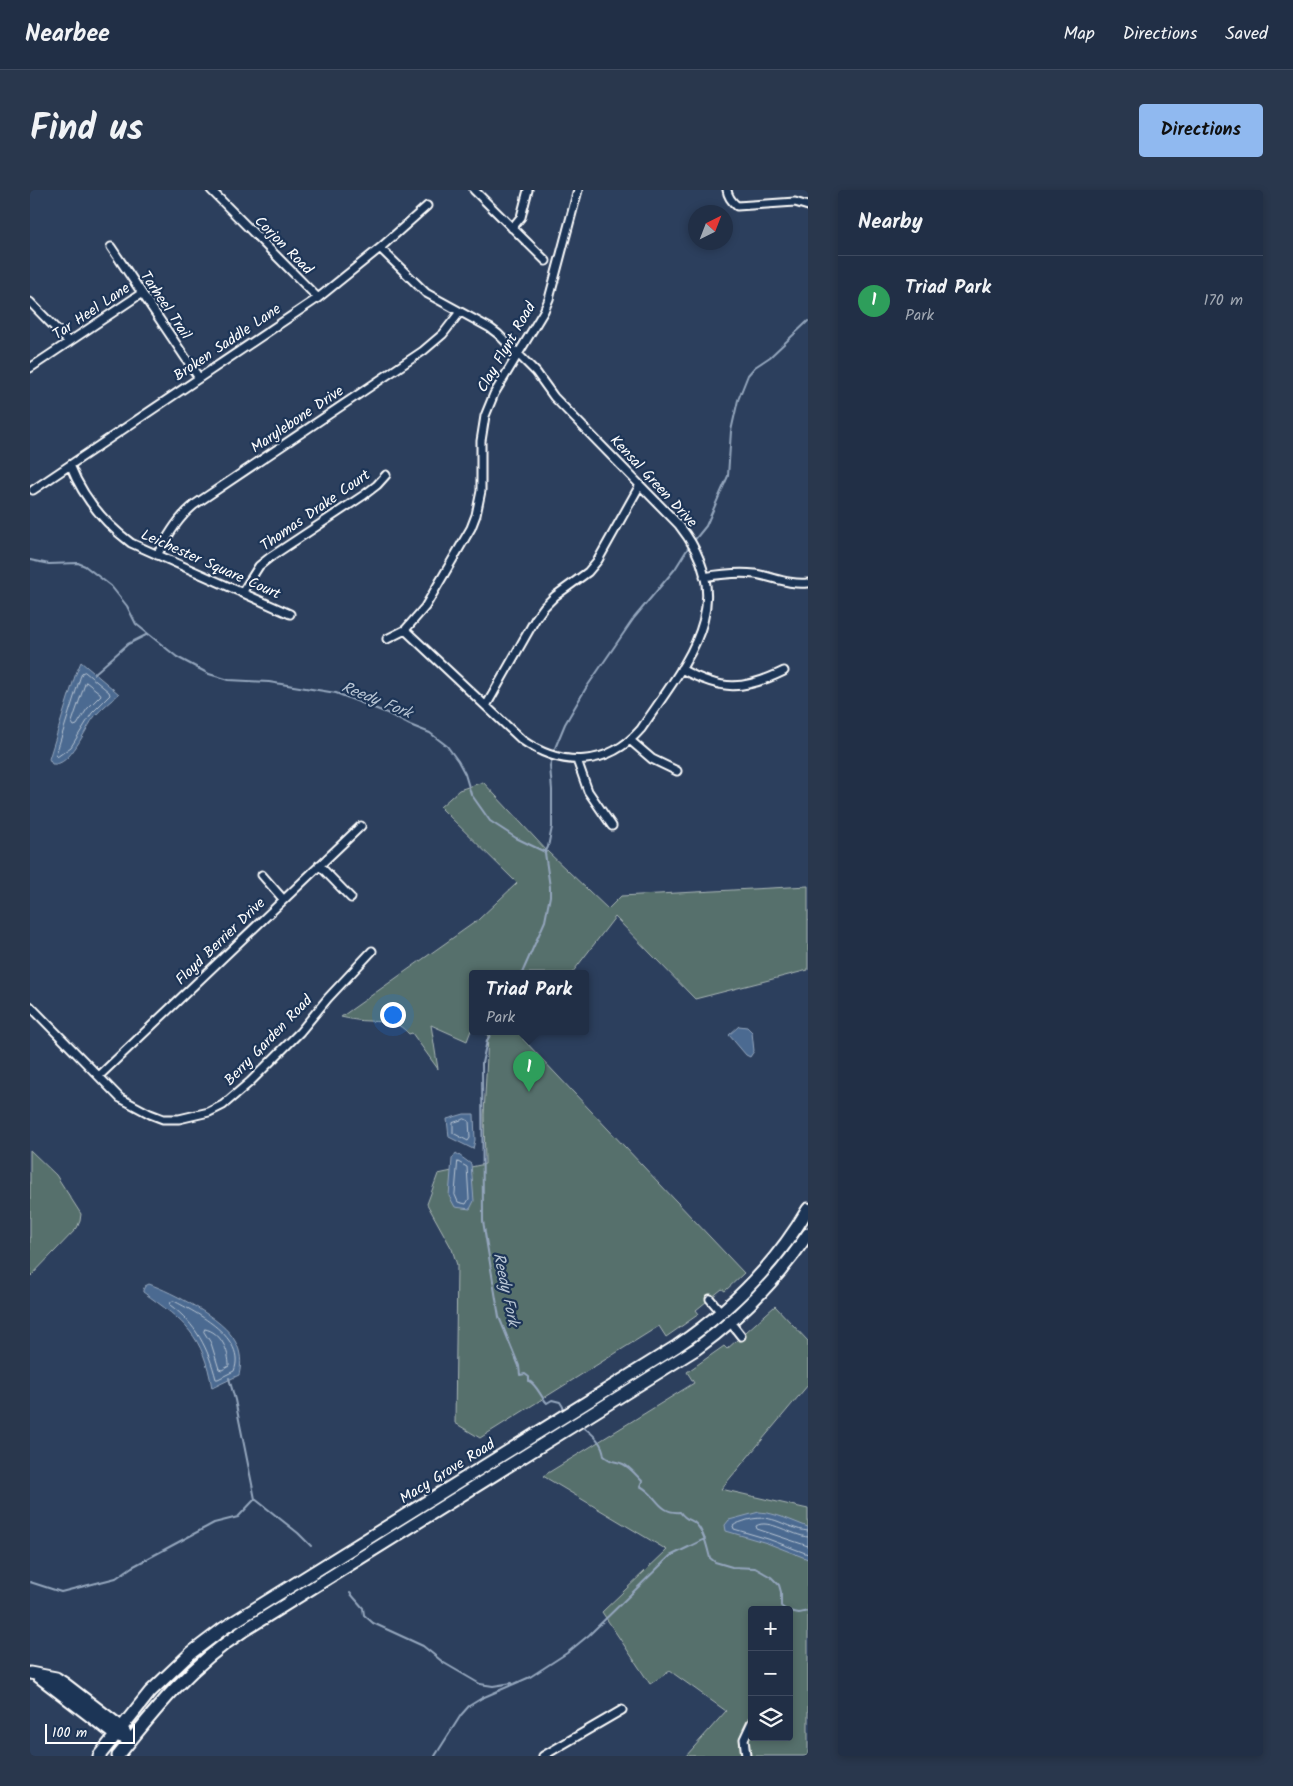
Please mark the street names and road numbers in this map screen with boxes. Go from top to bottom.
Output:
street label: Corjon Road [248,211,319,281]
street label: Tarheel Trail [133,266,197,345]
street label: Tar Heel Lane [48,277,135,347]
street label: Clay Flynt Road [471,297,543,397]
street label: Broken Saddle Lane [169,298,286,388]
street label: Marylebone Drive [246,380,349,460]
street label: Kensal Green Drive [604,430,703,534]
street label: Thomas Drake Court [256,464,376,558]
street label: Leichester Square Court [137,523,284,607]
street label: Floyd Berrier Drive [170,892,272,991]
street label: Berry Garden Road [219,989,319,1092]
street label: Macy Grove Road [395,1433,500,1511]

